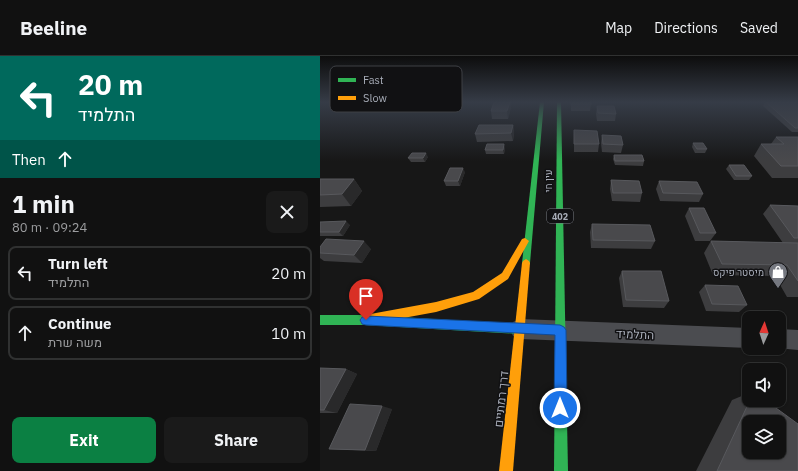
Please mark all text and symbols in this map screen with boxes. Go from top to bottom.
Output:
text: Beeline [20,16,87,40]
text: Map [605,19,632,37]
text: Directions [654,19,718,37]
text: Saved [740,19,778,37]
text: 20 m [78,66,143,103]
legend [330,66,462,112]
icon: left [12,72,64,124]
text: Fast [363,73,384,87]
text: Slow [363,91,387,105]
text: התלמיד [78,103,135,126]
icon: ahead [54,148,76,170]
text: Then [12,150,46,169]
street label: עין חי [542,169,555,193]
text: 1 min [12,188,75,220]
button: close [266,191,308,233]
road number: 402 [547,209,573,223]
text: 80 m · 09:24 [12,219,87,236]
text: Turn left [48,254,108,273]
shop icon: מיסטר פיקס [767,261,789,289]
icon: left [14,262,36,284]
text: 20 m [271,264,306,283]
place label: מיסטר פיקס [713,266,764,279]
text: התלמיד [48,274,89,291]
pin [349,279,383,320]
icon: arrive [355,285,377,307]
north arrow [742,311,786,355]
map controls [742,311,786,459]
text: Continue [48,314,112,333]
icon: ahead [14,322,36,344]
text: 10 m [271,324,306,343]
street label: התלמיד [616,326,654,342]
text: משה שרת [48,334,102,351]
button: sound [742,363,786,407]
street label: דרך רמתיים [491,370,511,428]
position arrow [539,387,581,429]
button: layers [742,415,786,459]
button: Exit [12,417,156,463]
button: Share [164,417,308,463]

